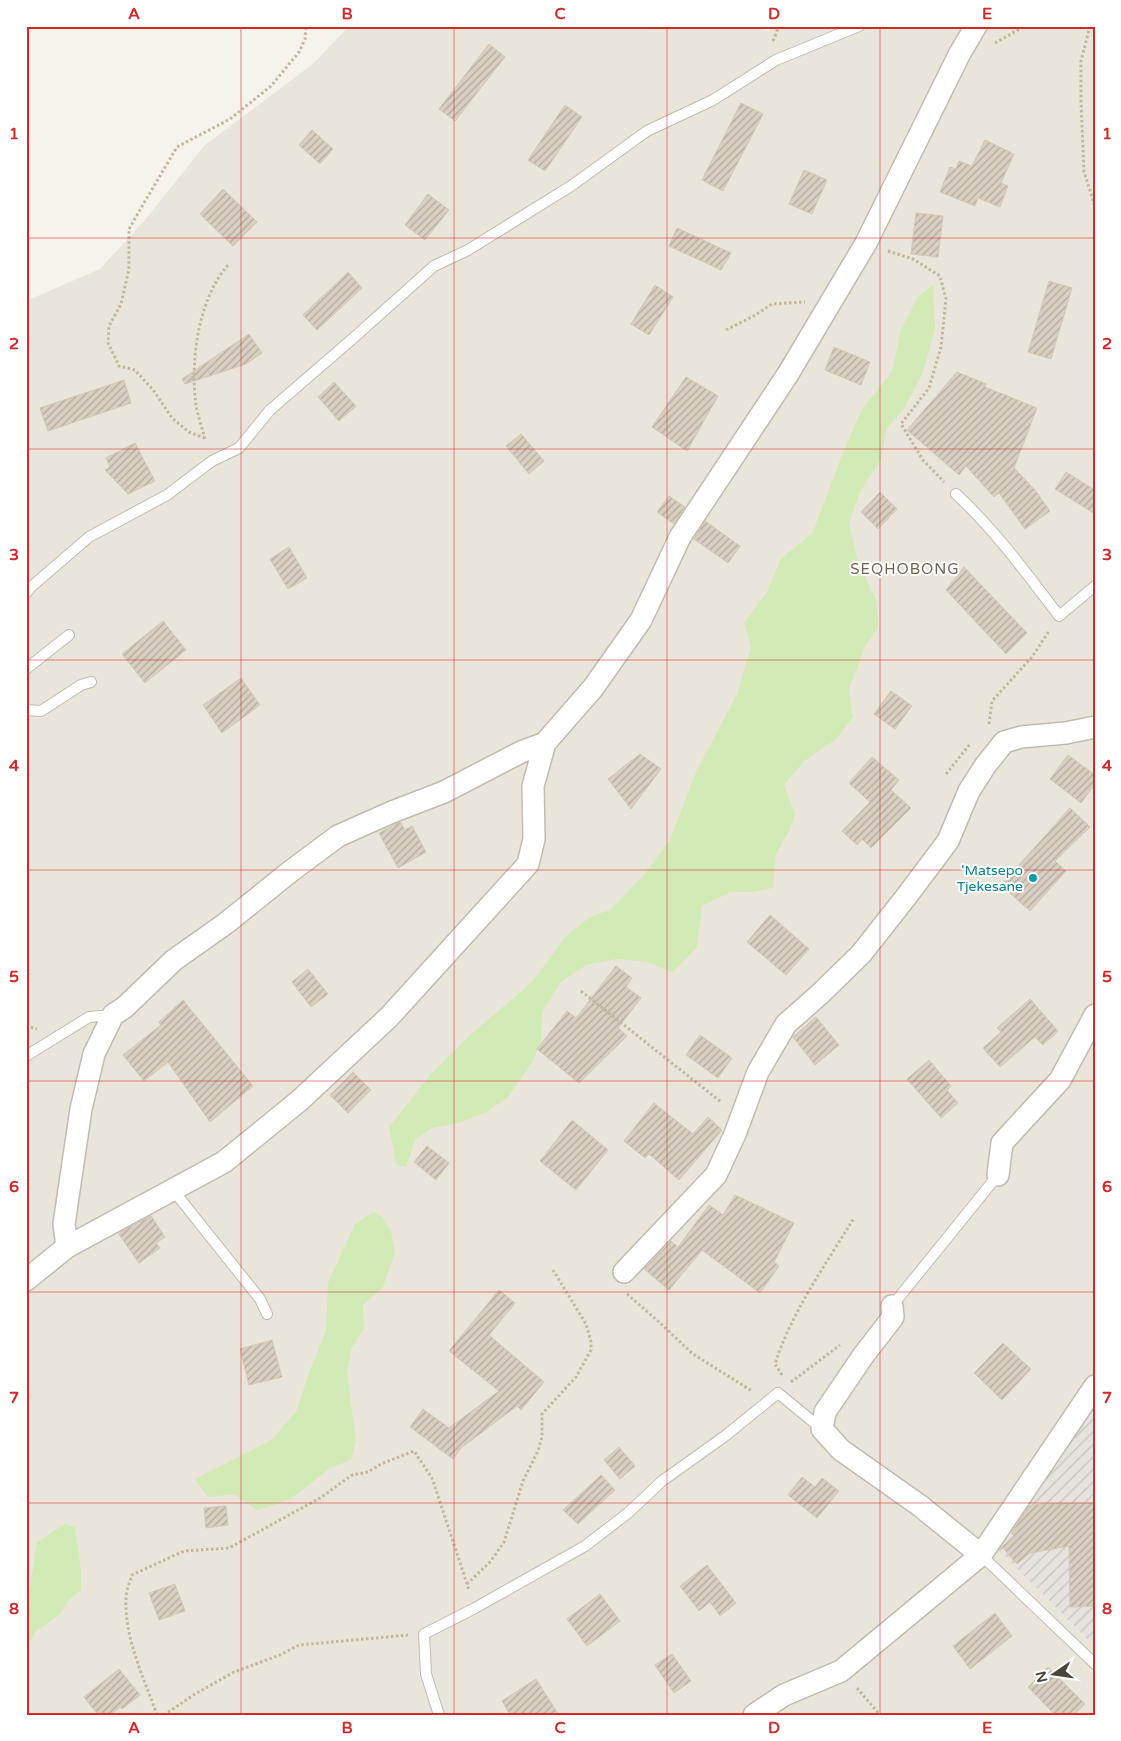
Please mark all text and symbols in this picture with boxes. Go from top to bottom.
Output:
text: A [128,4,140,24]
text: B [341,4,353,24]
text: C [554,4,566,24]
text: D [768,4,780,24]
text: E [982,4,992,24]
text: 1 [9,124,19,144]
text: 1 [1102,124,1112,144]
text: 2 [9,334,19,354]
text: 2 [1102,334,1112,354]
text: 3 [9,545,19,565]
text: 3 [1102,545,1112,565]
district label: SEQHOBONG [850,560,960,578]
text: 4 [9,756,19,776]
text: 4 [1102,756,1112,776]
place label: 'Matsepo Tjekesane [957,862,1023,895]
marker: 'Matsepo Tjekesane [1027,872,1039,884]
text: 5 [9,967,19,987]
text: 5 [1102,967,1112,987]
text: 6 [9,1177,19,1197]
text: 6 [1102,1177,1112,1197]
text: 7 [9,1388,19,1408]
text: 7 [1102,1388,1112,1408]
text: 8 [9,1599,19,1619]
text: 8 [1102,1599,1112,1619]
north arrow [1028,1648,1078,1698]
text: N [1032,1669,1051,1684]
text: A [128,1718,140,1738]
text: B [341,1718,353,1738]
text: C [554,1718,566,1738]
text: D [768,1718,780,1738]
text: E [982,1718,992,1738]

